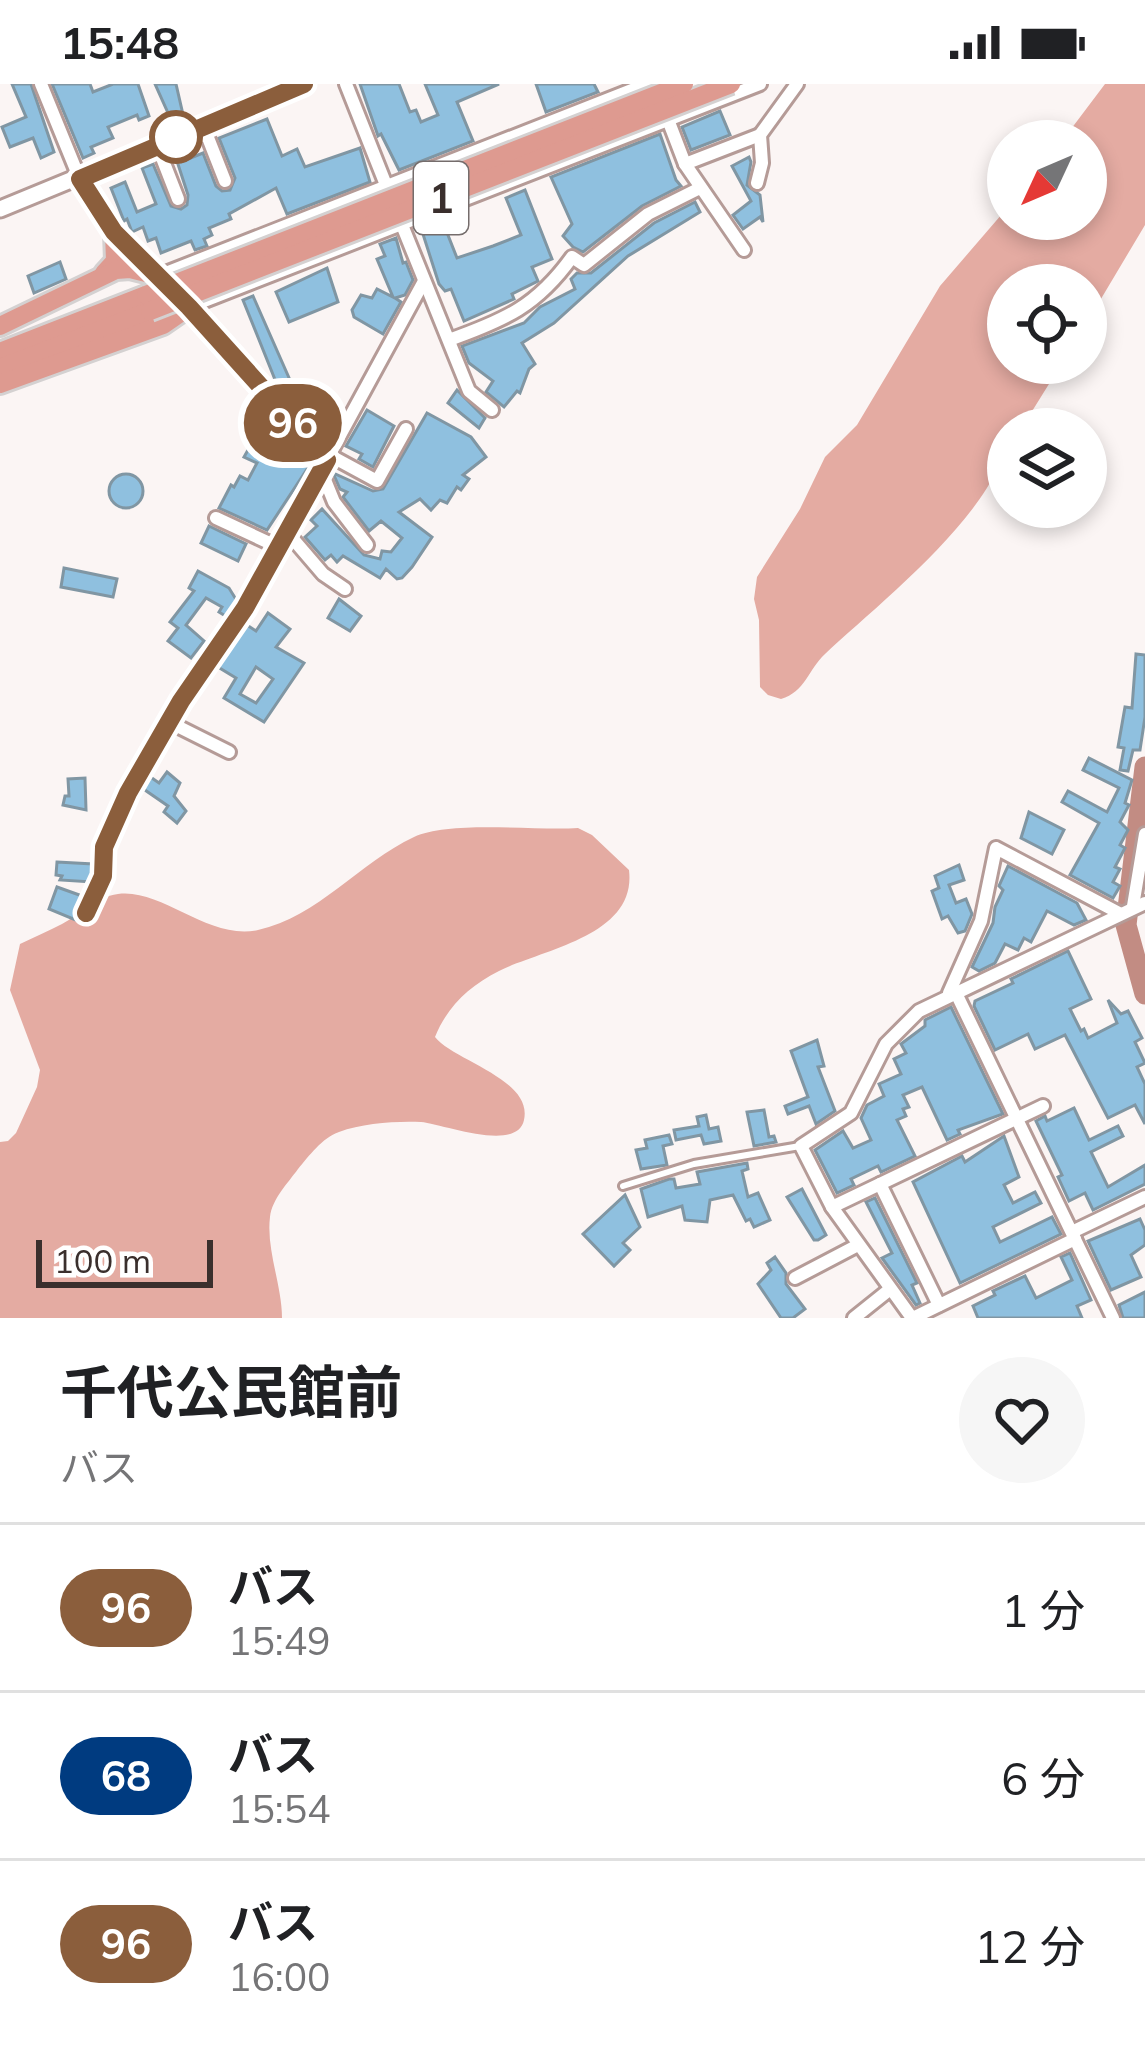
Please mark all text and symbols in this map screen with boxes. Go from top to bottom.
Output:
text: 15:48 [60,14,179,70]
unlabelled marker [151,112,201,162]
north arrow [987,120,1107,240]
map controls [987,120,1107,528]
road number: 1 [414,162,468,234]
button: locate [987,264,1107,384]
line badge: 96 [239,384,347,462]
text: 96 [268,396,318,449]
button: layers [987,408,1107,528]
scale bar [36,1234,213,1287]
text: 100 m [54,1240,151,1281]
text: 千代公民館前 [60,1356,402,1427]
button: heart [959,1357,1085,1483]
text: バス [60,1443,138,1492]
text: バス [228,1558,318,1614]
text: 96 [101,1581,151,1634]
text: 1 分 [1001,1582,1085,1638]
text: 15:49 [228,1616,331,1665]
text: バス [228,1726,318,1782]
text: 68 [101,1749,151,1802]
text: 6 分 [1001,1750,1085,1806]
text: 15:54 [228,1784,331,1833]
text: バス [228,1894,318,1950]
text: 96 [101,1917,151,1970]
text: 12 分 [974,1918,1085,1974]
text: 16:00 [228,1952,331,2001]

